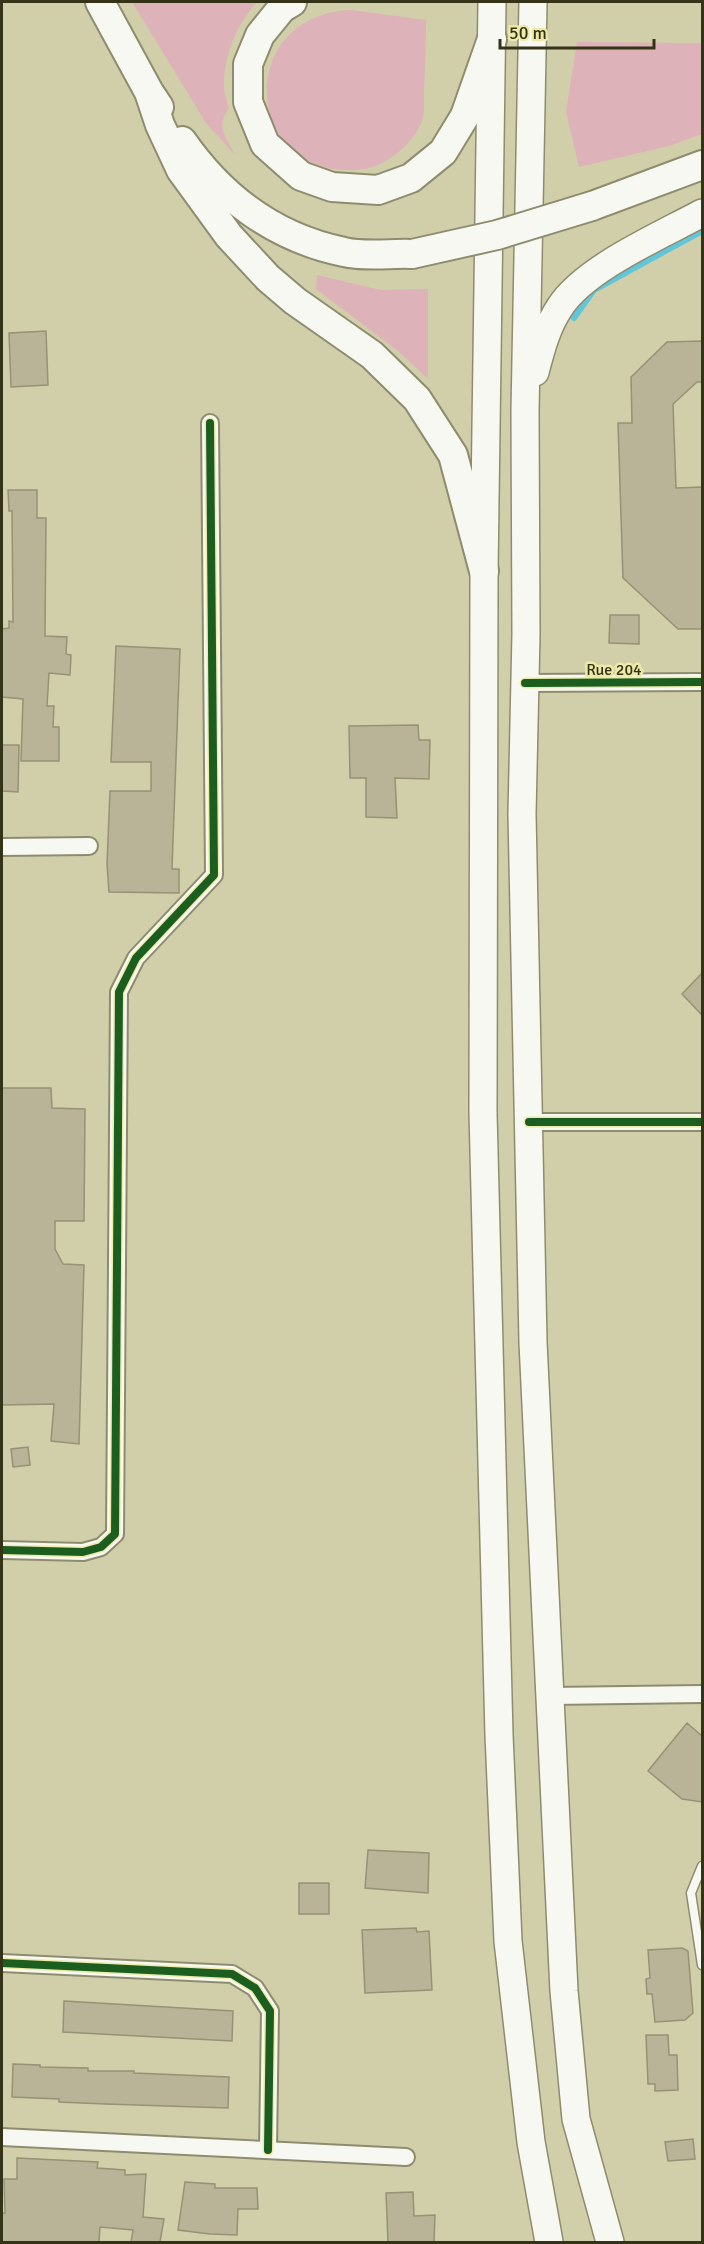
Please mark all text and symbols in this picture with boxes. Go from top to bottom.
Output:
scale bar [500,12,654,50]
text: 50 m [509,22,547,44]
street label: Rue 204 [586,660,642,680]

